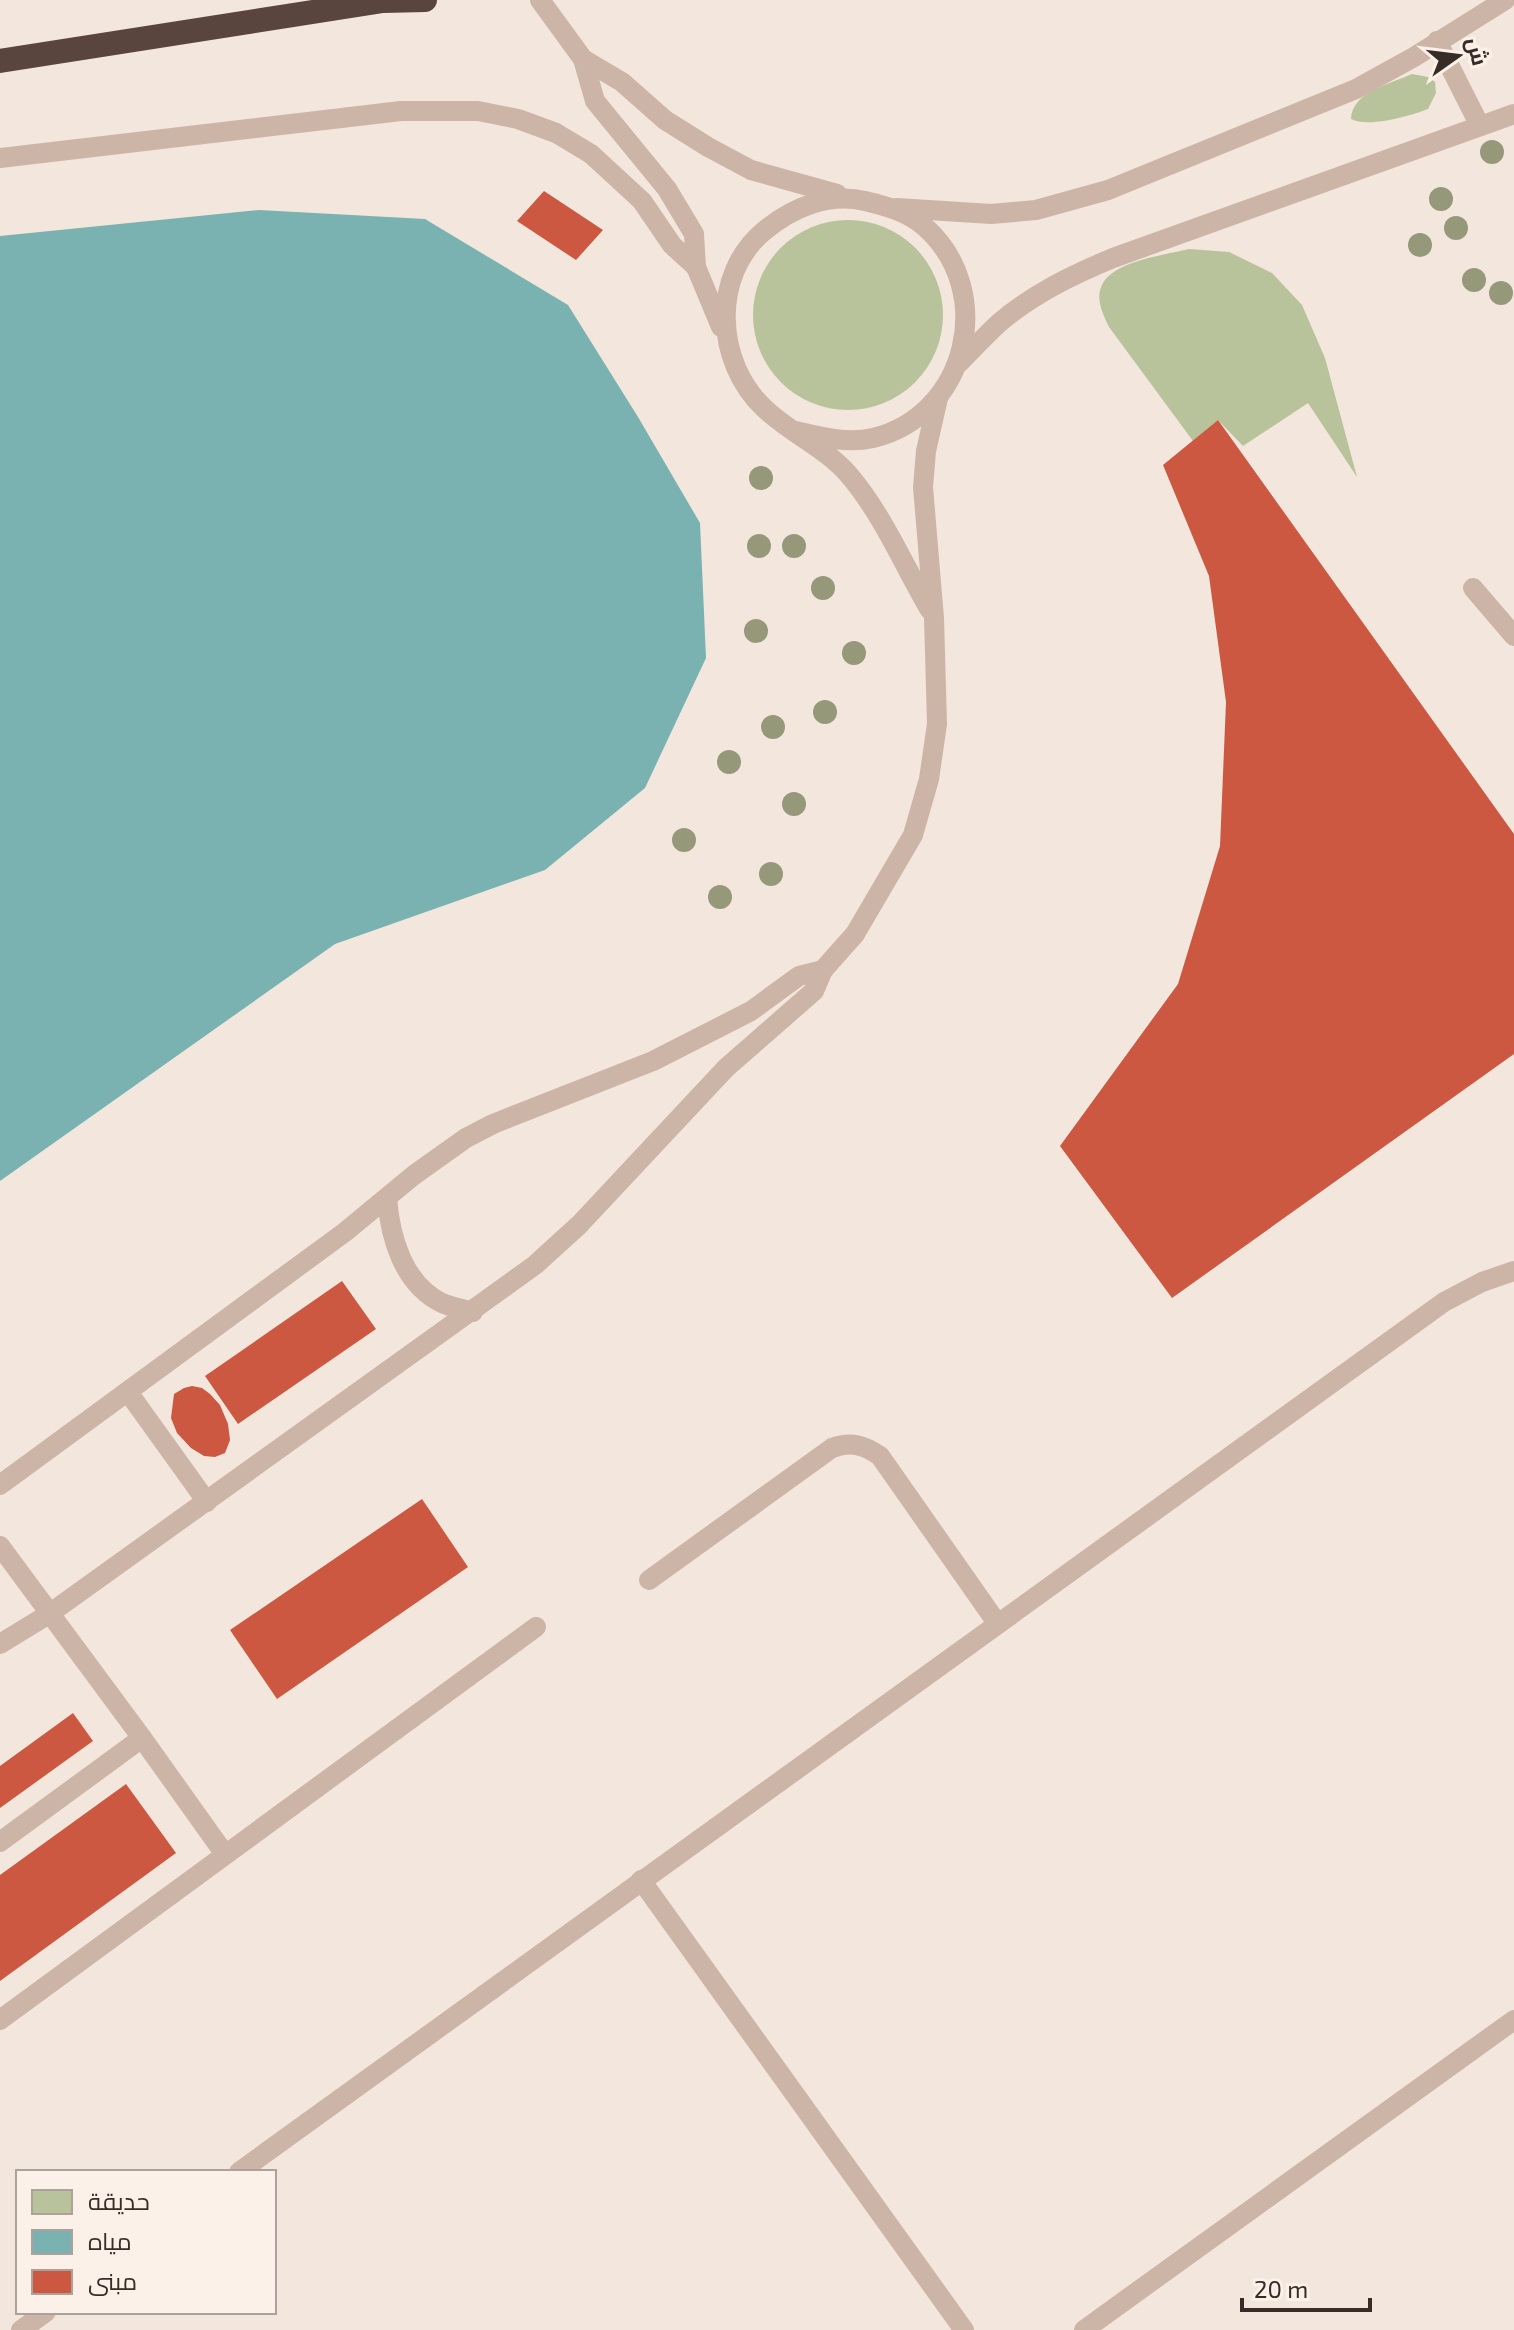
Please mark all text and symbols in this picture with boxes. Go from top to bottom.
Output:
north arrow [1418,16,1498,96]
text: ش [1460,34,1494,68]
legend [16,2170,276,2314]
text: حديقة [88,2186,150,2215]
text: مياه [88,2226,132,2255]
scale bar [1242,2262,1370,2312]
text: مبنى [88,2266,137,2296]
text: 20 m [1254,2274,1308,2303]

